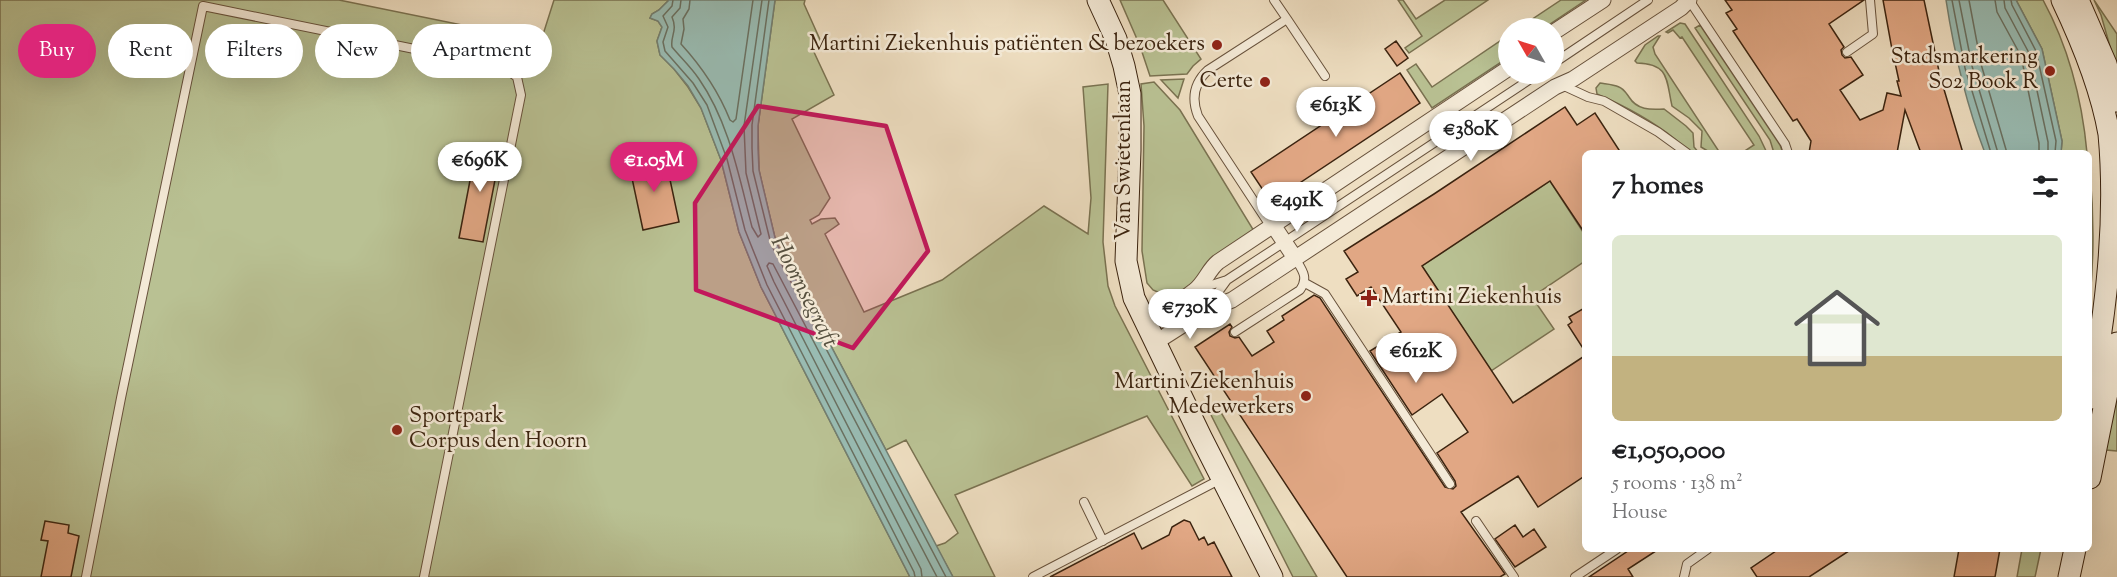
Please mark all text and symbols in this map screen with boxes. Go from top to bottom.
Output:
north arrow [1498,18,1564,84]
map controls [1498,18,1564,84]
chip: Buy [18,24,96,78]
chip: Rent [108,24,193,78]
chip: Filters [205,24,303,78]
chip: New [315,24,399,78]
chip: Apartment [411,24,552,78]
place label: Martini Ziekenhuis patiënten & bezoekers [809,29,1205,61]
marker: Martini Ziekenhuis patiënten & bezoekers [1210,38,1224,52]
place label: Stadsmarkering S02 Book R [1890,42,2038,99]
marker: Stadsmarkering S02 Book R [2043,64,2057,78]
place label: Certe [1200,66,1253,98]
marker: Certe [1258,75,1272,89]
street label: Van Swietenlaan [1109,80,1141,240]
pin: €613K [1294,87,1378,138]
text: €613K [1310,92,1362,121]
pin: €380K [1429,111,1513,162]
text: €380K [1443,116,1499,145]
pin: €696K [438,142,522,193]
pin: €1.05M [605,142,703,193]
text: €696K [452,147,508,176]
text: €1.05M [624,147,684,176]
text: 7 homes [1612,168,1703,205]
icon: filters [2029,170,2062,203]
pin: €491K [1255,182,1339,233]
text: €491K [1271,187,1323,216]
water label: Hoornsegraft [761,230,847,354]
icon: home [1783,274,1891,382]
place label: Martini Ziekenhuis [1382,282,1562,314]
pin: €730K [1148,289,1232,340]
marker: Martini Ziekenhuis [1360,289,1378,307]
text: €730K [1162,294,1218,323]
pin: €612K [1374,333,1458,384]
text: €612K [1390,338,1442,367]
place label: Martini Ziekenhuis Medewerkers [1114,367,1294,424]
marker: Martini Ziekenhuis Medewerkers [1299,389,1313,403]
place label: Sportpark Corpus den Hoorn [409,401,588,458]
marker: Sportpark Corpus den Hoorn [390,423,404,437]
text: €1,050,000 [1612,433,1725,470]
text: 5 rooms · 138 m² [1612,470,1743,499]
text: House [1612,499,1667,528]

